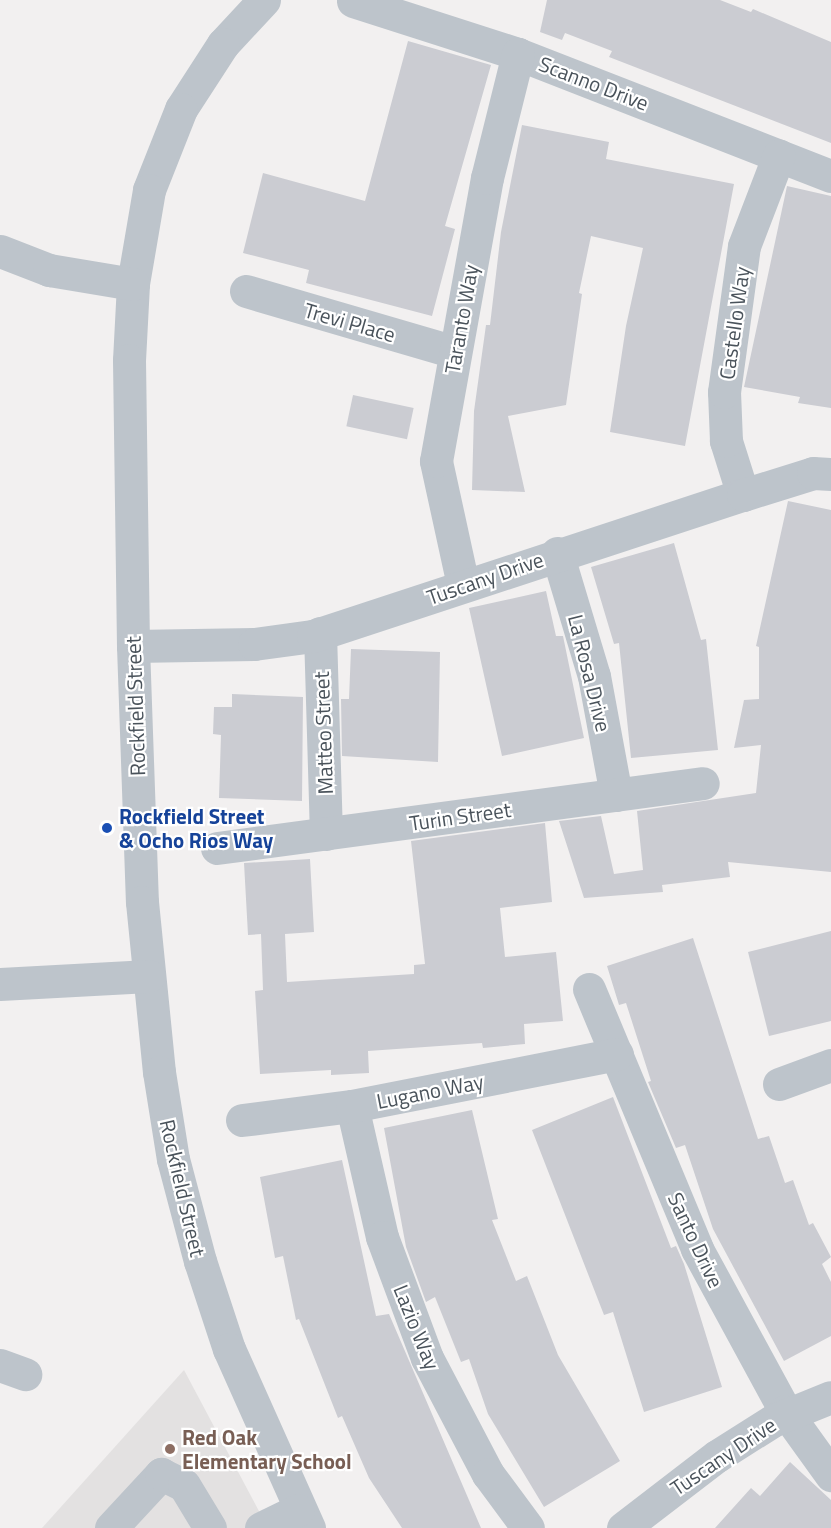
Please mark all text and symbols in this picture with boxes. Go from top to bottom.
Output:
street label: Scanno Drive [536,51,652,115]
street label: Taranto Way [439,262,483,376]
street label: Castello Way [714,265,754,381]
street label: Trevi Place [302,297,398,347]
street label: Tuscany Drive [423,546,547,610]
street label: La Rosa Drive [563,612,617,734]
street label: Rockfield Street [120,636,150,776]
street label: Matteo Street [308,671,338,795]
street label: Turin Street [408,796,512,836]
place label: Rockfield Street & Ocho Rios Way [119,803,273,853]
marker: Rockfield Street & Ocho Rios Way [100,821,114,835]
street label: Lugano Way [374,1068,486,1114]
street label: Rockfield Street [155,1117,211,1259]
street label: Santo Drive [663,1188,729,1292]
street label: Lazio Way [389,1281,445,1373]
street label: Tuscany Drive [666,1412,780,1500]
place label: Red Oak Elementary School [182,1424,352,1474]
marker: Red Oak Elementary School [163,1442,177,1456]

